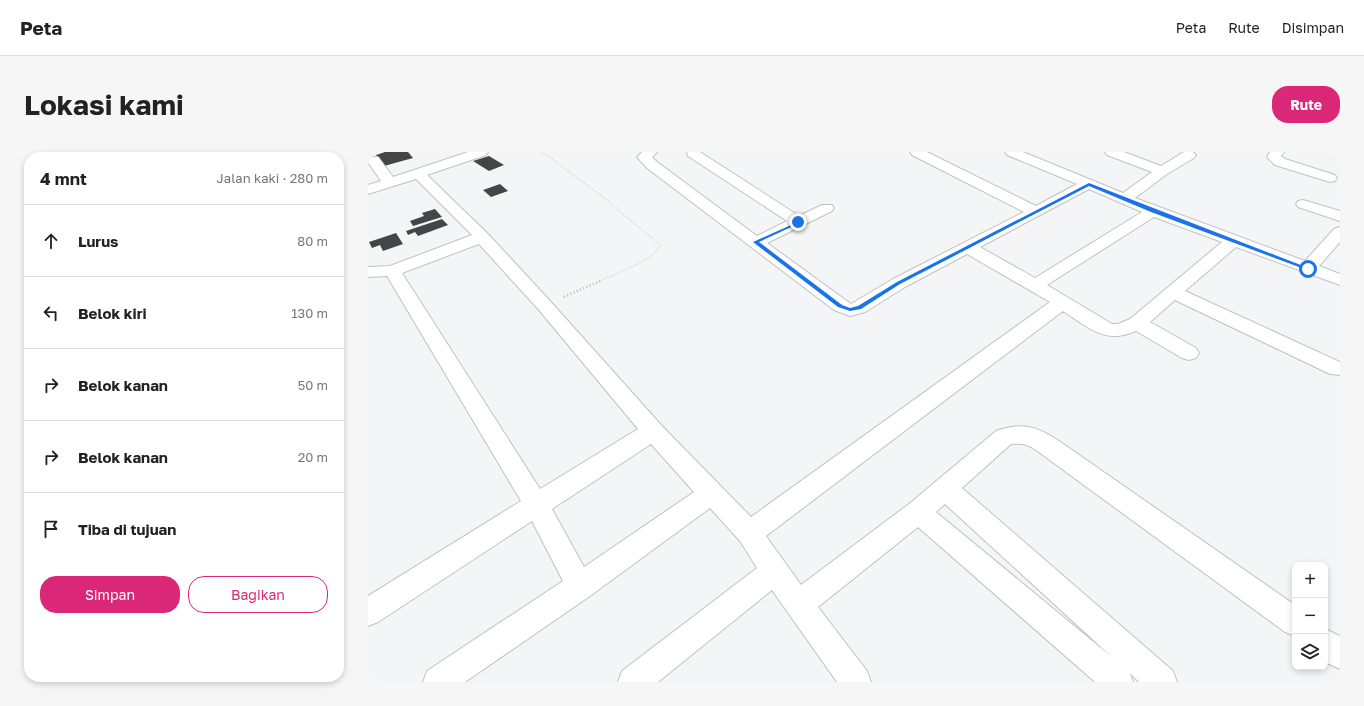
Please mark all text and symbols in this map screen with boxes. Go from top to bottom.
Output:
text: Peta [20,16,62,39]
text: Peta [1176,19,1206,36]
text: Rute [1228,19,1260,36]
text: Disimpan [1282,19,1344,36]
button: Rute [1272,86,1340,123]
text: Lokasi kami [24,88,184,121]
text: 4 mnt [40,168,87,189]
text: Jalan kaki · 280 m [217,170,328,186]
route end [789,213,807,231]
icon: ahead [40,230,62,252]
text: Lurus [78,232,119,250]
text: 80 m [297,233,328,249]
route start [1299,260,1317,278]
icon: left [40,302,62,324]
text: Belok kiri [78,304,147,322]
text: 130 m [291,305,328,321]
icon: right [40,374,62,396]
text: Belok kanan [78,376,168,394]
text: 50 m [298,377,328,393]
icon: right [40,446,62,468]
text: Belok kanan [78,448,168,466]
text: 20 m [298,449,328,465]
icon: arrive [40,518,62,540]
text: Tiba di tujuan [78,520,176,538]
map controls [1292,562,1328,670]
button: + [1292,562,1328,598]
button: Simpan [40,576,180,613]
button: Bagikan [188,576,328,613]
button: − [1292,598,1328,634]
button: layers [1292,634,1328,670]

